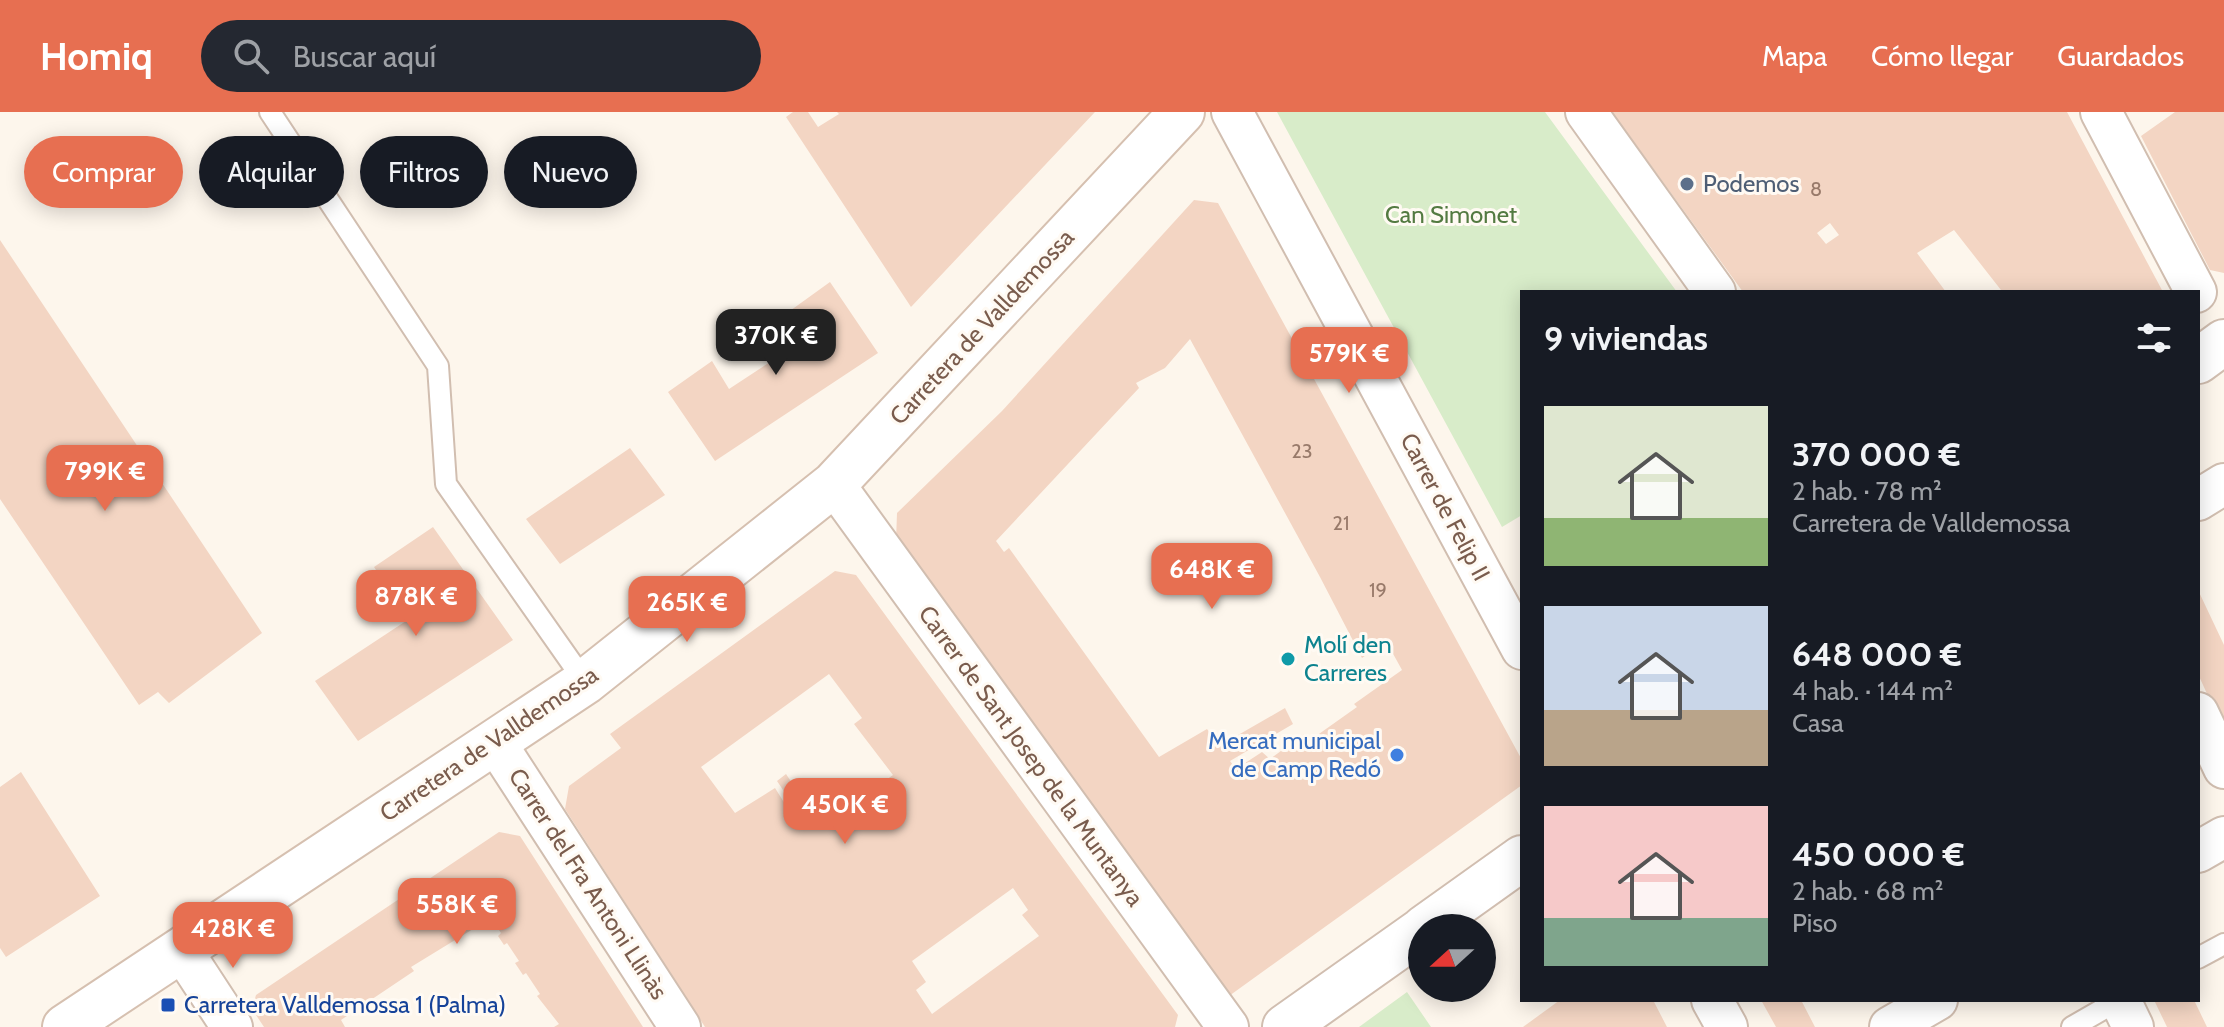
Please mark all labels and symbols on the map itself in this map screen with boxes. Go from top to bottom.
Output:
place label: Podemos [1703,169,1799,198]
marker: Podemos [1678,175,1696,193]
house number: 8 [1810,177,1822,201]
park label: Can Simonet [1385,200,1517,229]
street label: Carretera de Valldemossa [883,223,1080,430]
pin: 370K € [711,309,841,377]
pin: 579K € [1284,327,1414,395]
street label: Carrer de Felip II [1394,428,1497,586]
house number: 23 [1291,439,1313,463]
pin: 799K € [40,445,170,513]
house number: 21 [1333,511,1350,535]
pin: 648K € [1147,543,1277,611]
pin: 878K € [351,570,481,638]
pin: 265K € [622,576,752,644]
house number: 19 [1369,578,1387,602]
street label: Carrer de Sant Josep de la Muntanya [913,600,1151,912]
place label: Molí den Carreres [1304,630,1392,687]
marker: Molí den Carreres [1279,650,1297,668]
street label: Carretera de Valldemossa [374,660,604,827]
place label: Mercat municipal de Camp Redó [1208,726,1381,783]
marker: Mercat municipal de Camp Redó [1388,746,1406,764]
street label: Carrer del Fra Antoni Llinàs [503,763,674,1005]
pin: 450K € [780,778,910,846]
pin: 558K € [392,878,522,946]
pin: 428K € [168,902,298,970]
north arrow [1408,914,1496,1002]
place label: Carretera Valldemossa 1 (Palma) [184,990,506,1019]
marker: Carretera Valldemossa 1 (Palma) [159,996,177,1014]

